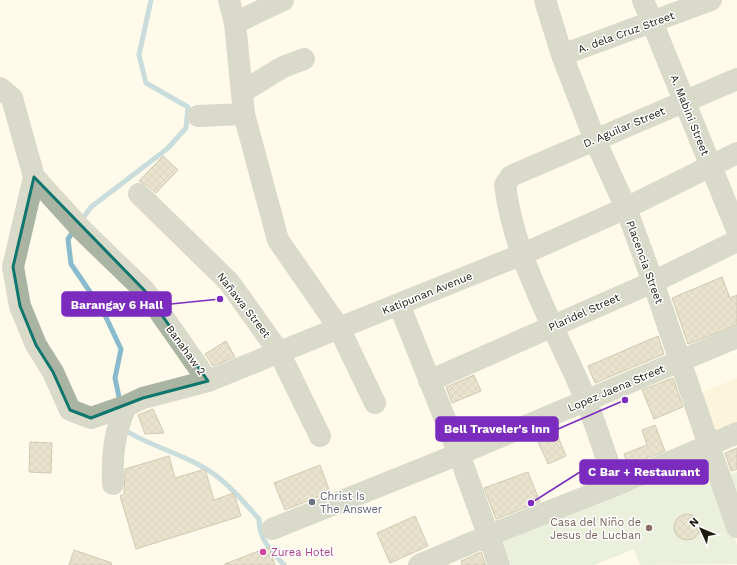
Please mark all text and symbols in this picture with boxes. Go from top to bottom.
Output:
street label: A. dela Cruz Street [576,9,677,56]
street label: A. Mabini Street [667,73,712,158]
street label: D. Aguilar Street [581,104,667,151]
street label: Placencia Street [623,219,666,306]
street label: Katipunan Avenue [380,269,474,318]
street label: Nañawa Street [214,270,273,341]
street label: Plaridel Street [546,291,622,334]
callout: Barangay 6 Hall [62,292,171,316]
text: Barangay 6 Hall [71,298,163,312]
street label: Banahaw 2 [163,323,208,378]
street label: Lopez Jaena Street [566,362,667,415]
callout: Bell Traveler's Inn [436,417,558,441]
text: Bell Traveler's Inn [444,422,550,436]
callout: C Bar + Restaurant [580,460,708,484]
text: C Bar + Restaurant [588,465,701,479]
place label: Christ Is The Answer [320,490,383,516]
marker: Christ Is The Answer [307,497,317,507]
north arrow [681,509,721,549]
text: N [687,515,702,530]
place label: Casa del Niño de Jesus de Lucban [550,516,641,542]
marker: Casa del Niño de Jesus de Lucban [644,523,654,533]
place label: Zurea Hotel [271,546,334,559]
marker: Zurea Hotel [258,547,268,557]

